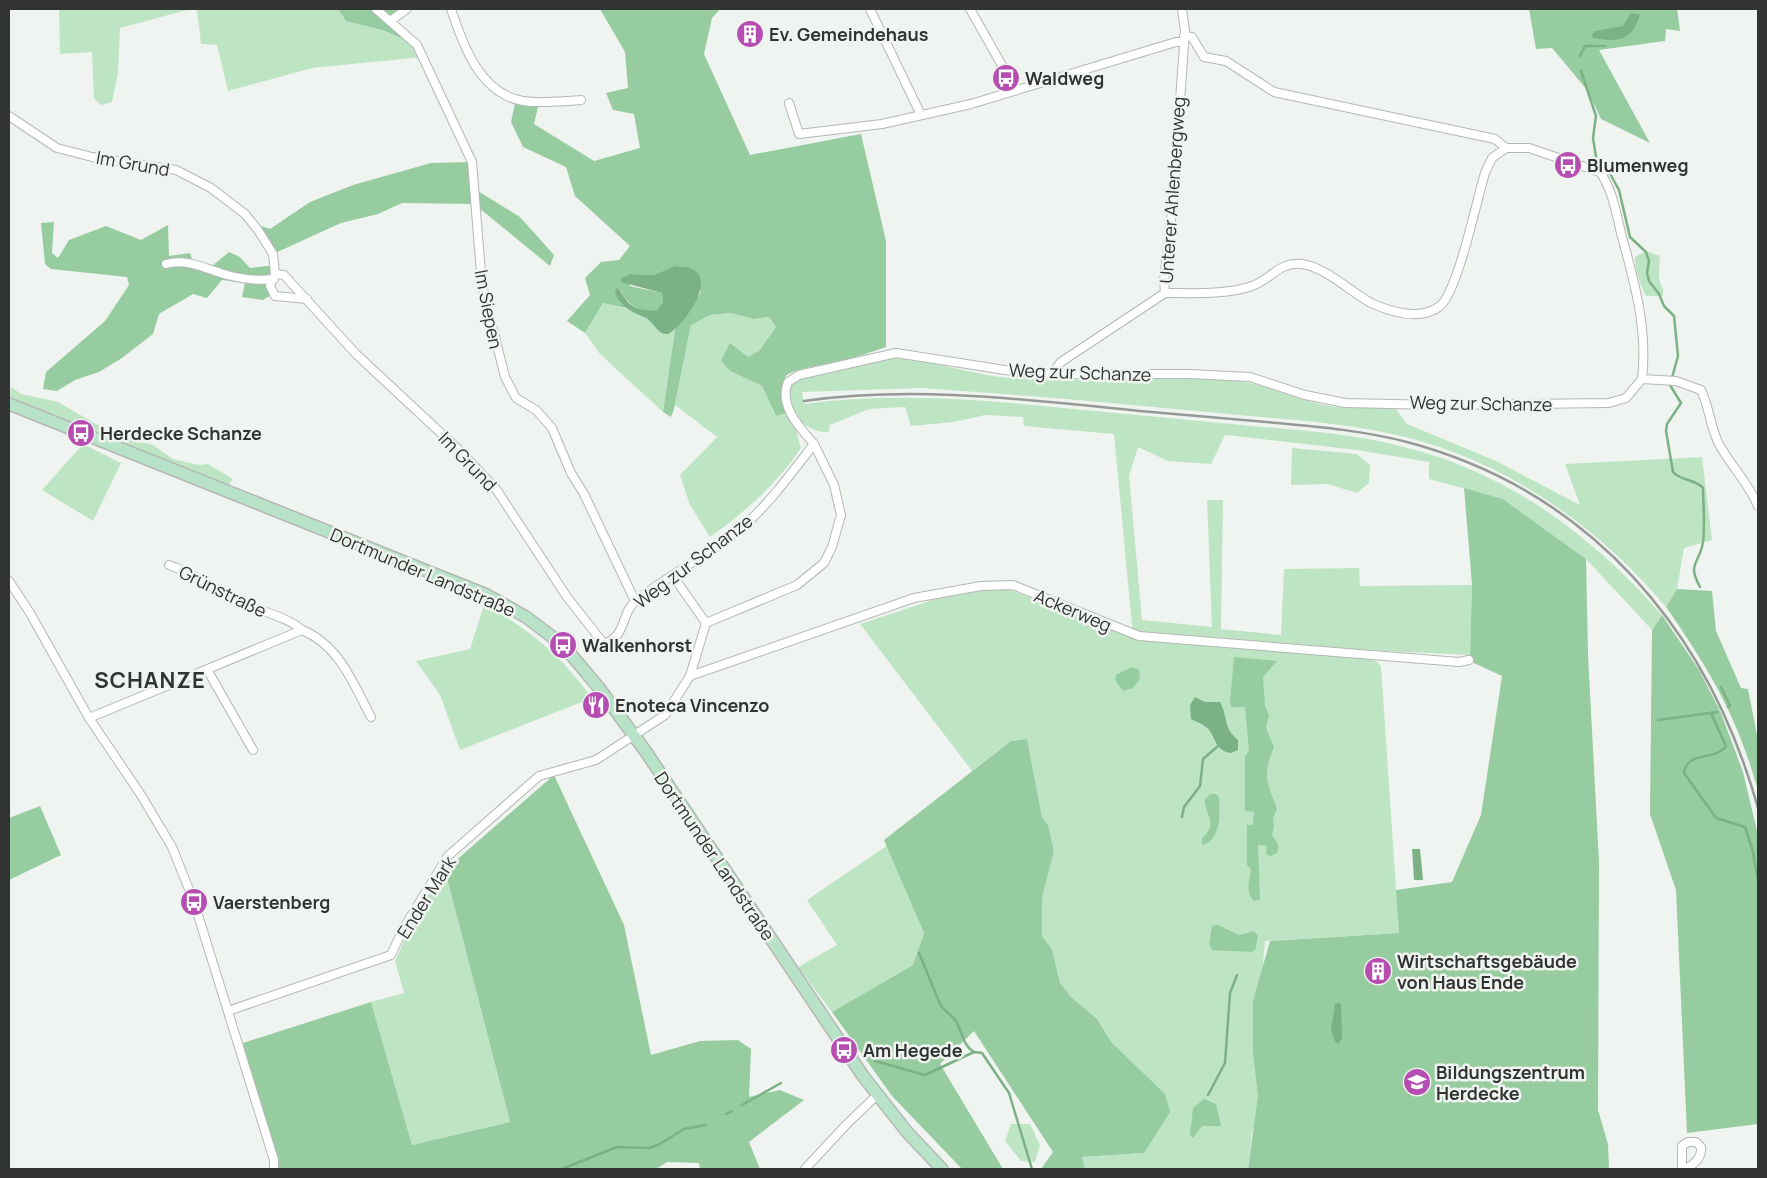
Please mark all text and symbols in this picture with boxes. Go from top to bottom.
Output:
building icon: Ev. Gemeindehaus [735,19,765,49]
place label: Ev. Gemeindehaus [769,22,929,46]
bus stop icon: Waldweg [991,63,1021,93]
place label: Waldweg [1025,66,1104,90]
street label: Unterer Ahlenbergweg [1153,96,1191,284]
street label: Im Grund [94,145,172,181]
bus stop icon: Blumenweg [1553,150,1583,180]
place label: Blumenweg [1587,153,1689,177]
street label: Im Siepen [470,267,508,351]
street label: Weg zur Schanze [1008,358,1152,386]
street label: Weg zur Schanze [1409,390,1553,416]
bus stop icon: Herdecke Schanze [66,418,96,448]
place label: Herdecke Schanze [100,421,262,445]
street label: Im Grund [434,426,502,496]
street label: Weg zur Schanze [629,508,757,614]
street label: Dortmunder Landstraße [327,522,519,622]
street label: Grünstraße [175,559,271,623]
street label: Ackerweg [1031,583,1115,637]
bus stop icon: Walkenhorst [548,630,578,660]
place label: Walkenhorst [582,633,692,657]
district label: SCHANZE [94,665,206,695]
restaurant icon: Enoteca Vincenzo [581,690,611,720]
place label: Enoteca Vincenzo [615,693,769,717]
street label: Dortmunder Landstraße [649,767,781,945]
street label: Ender Mark [391,850,461,943]
bus stop icon: Vaerstenberg [179,887,209,917]
place label: Vaerstenberg [213,890,330,914]
place label: Wirtschaftsgebäude von Haus Ende [1397,949,1577,994]
building icon: Wirtschaftsgebäude von Haus Ende [1363,956,1393,986]
bus stop icon: Am Hegede [829,1035,859,1065]
place label: Am Hegede [863,1038,963,1062]
place label: Bildungszentrum Herdecke [1436,1060,1585,1105]
school or university icon: Bildungszentrum Herdecke [1402,1067,1432,1097]

